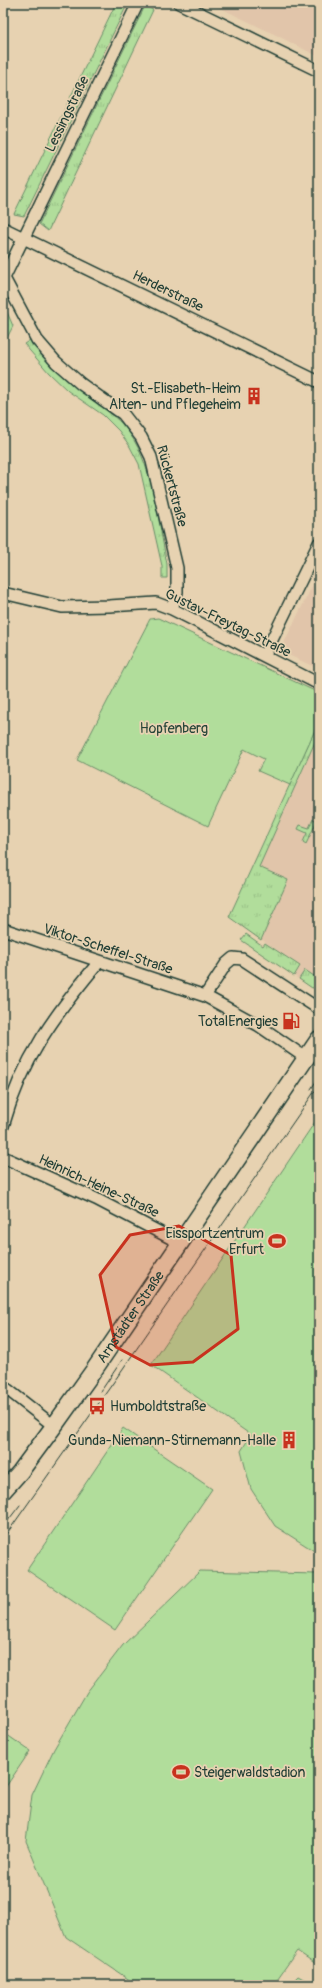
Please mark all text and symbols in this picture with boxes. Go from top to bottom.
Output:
street label: Lessingstraße [41,73,93,155]
street label: Herderstraße [130,267,206,316]
place label: St.-Elisabeth-Heim Alten- und Pflegeheim [109,380,241,413]
building icon: St.-Elisabeth-Heim Alten- und Pflegeheim [244,386,264,406]
street label: Rückertstraße [153,443,191,529]
street label: Gustav-Freytag-Straße [162,585,294,661]
park label: Hopfenberg [140,720,208,737]
street label: Viktor-Scheffel-Straße [41,920,175,978]
fuel station icon: TotalEnergies [281,1011,301,1031]
place label: TotalEnergies [198,1013,279,1030]
street label: Heinrich-Heine-Straße [36,1151,162,1221]
place label: Eissportzentrum Erfurt [166,1225,264,1258]
sports icon: Eissportzentrum Erfurt [267,1231,287,1251]
street label: Arnstädter Straße [93,1267,168,1366]
bus stop icon: Humboldtstraße [87,1396,107,1416]
place label: Humboldtstraße [110,1398,206,1415]
building icon: Gunda-Niemann-Stirnemann-Halle [279,1430,299,1450]
place label: Gunda-Niemann-Stirnemann-Halle [68,1432,276,1449]
sports icon: Steigerwaldstadion [171,1762,191,1782]
place label: Steigerwaldstadion [194,1764,305,1781]

